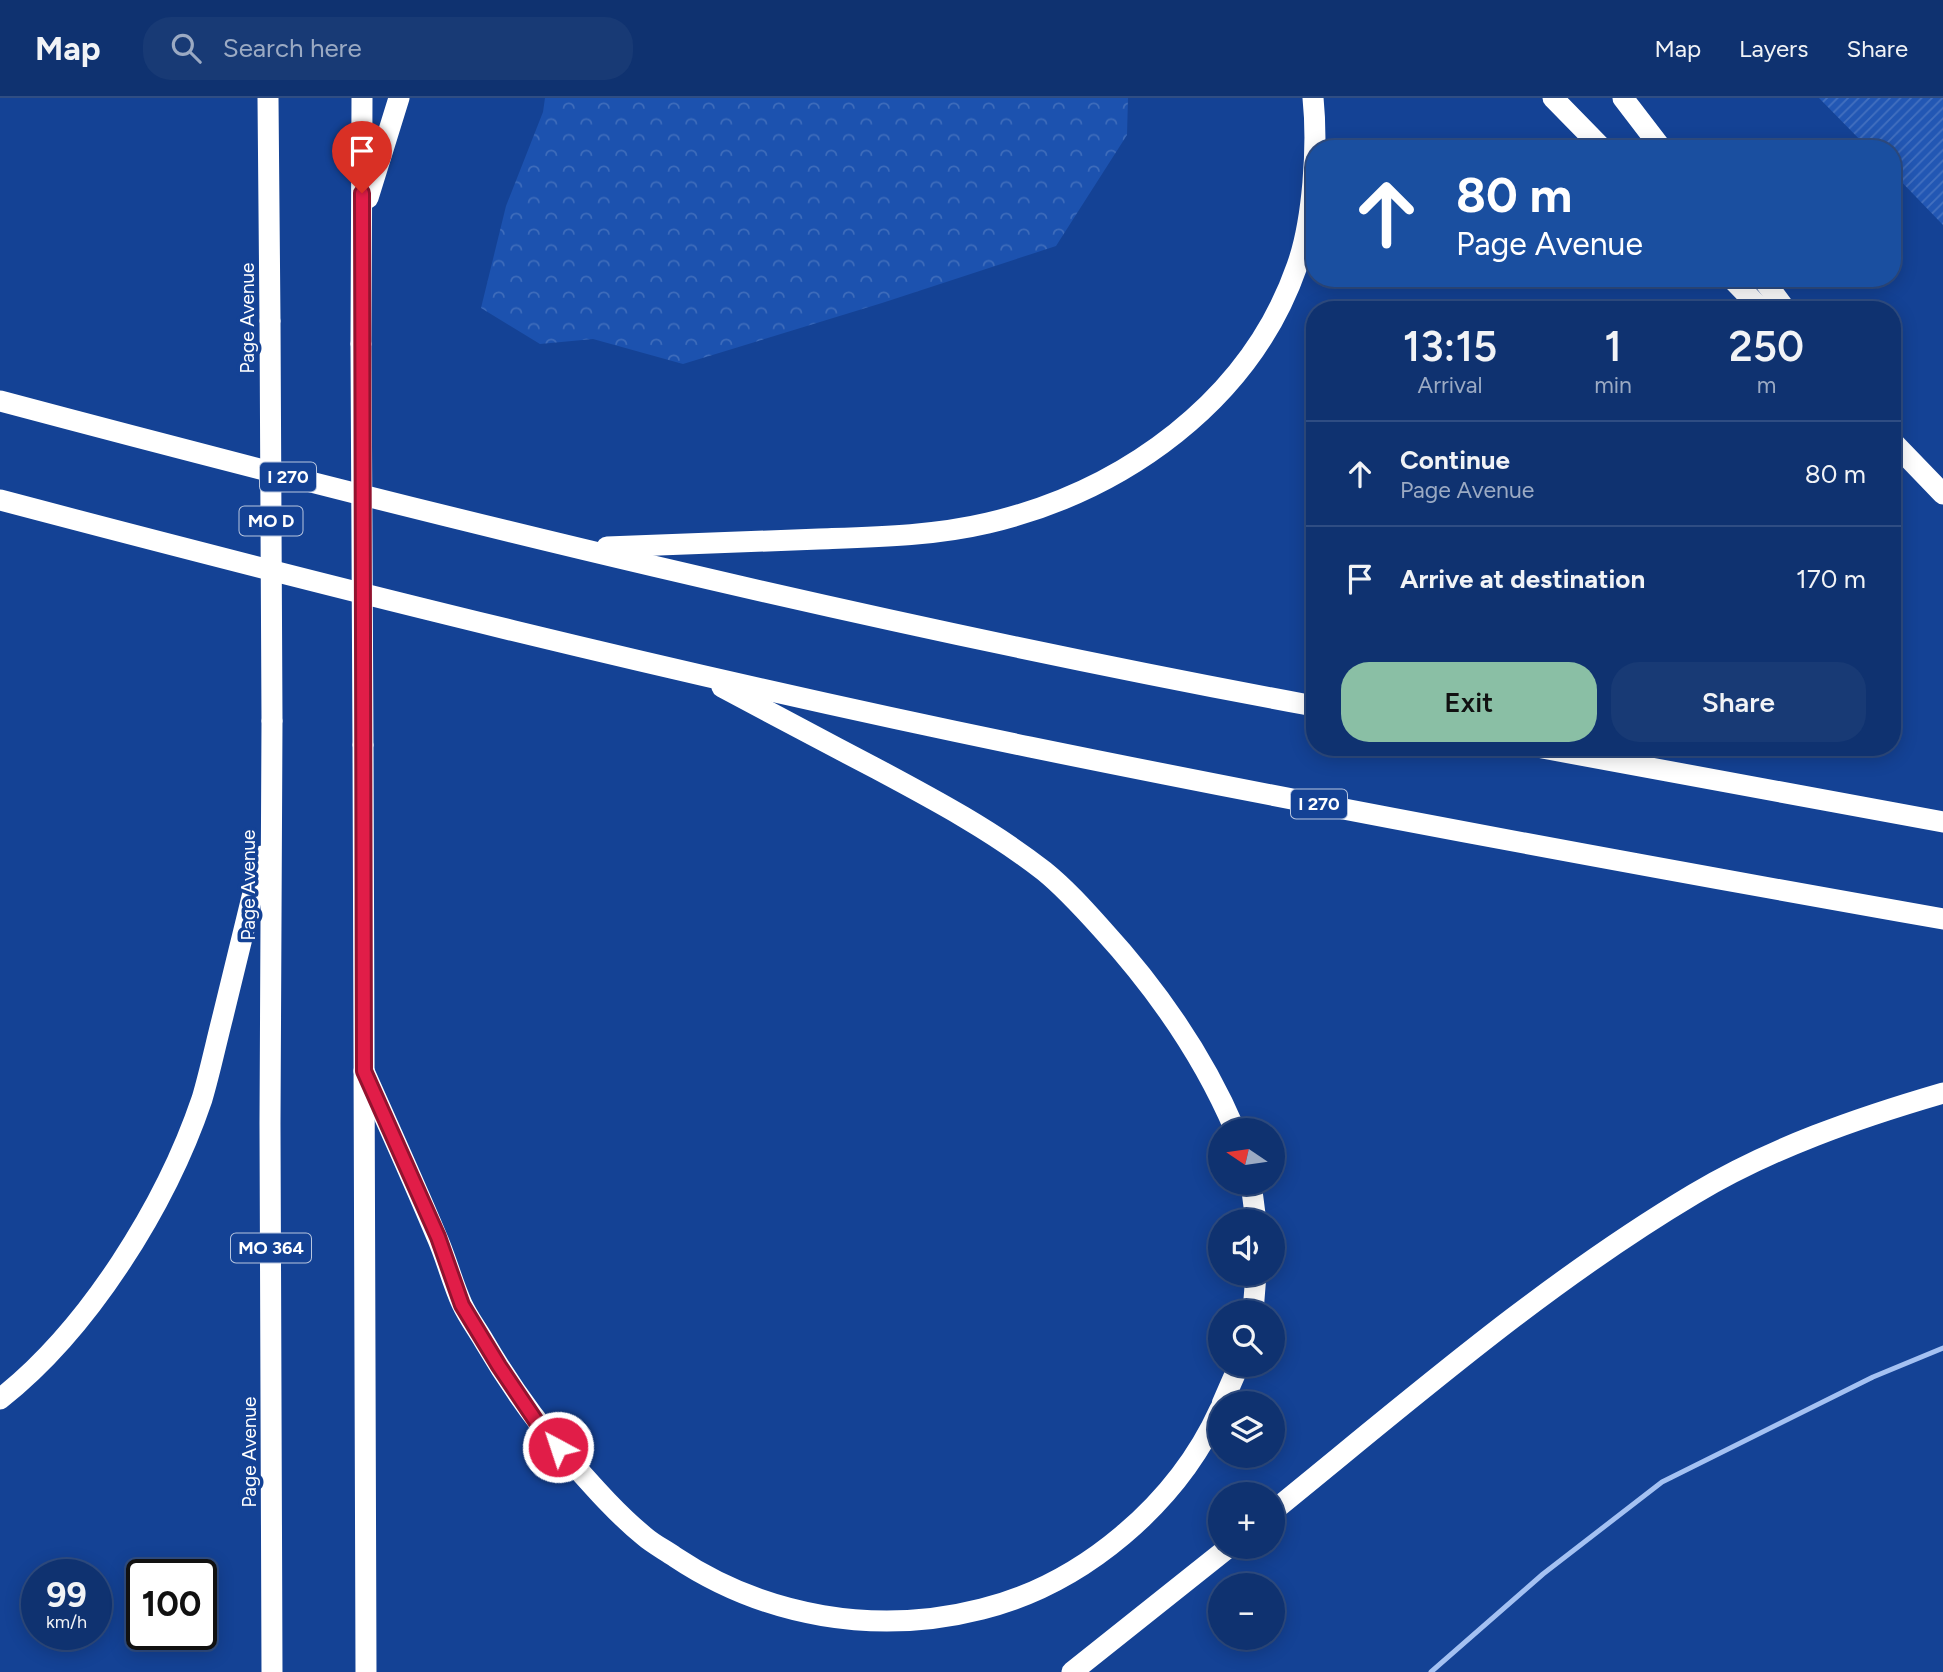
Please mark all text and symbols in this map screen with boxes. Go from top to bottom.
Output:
search box [143,17,633,80]
text: Map [35,29,101,68]
icon: search [167,29,205,67]
text: Search here [223,32,362,64]
text: Map [1654,34,1701,63]
text: Layers [1739,34,1808,63]
text: Share [1846,34,1908,63]
pin [332,121,392,193]
icon: arrive [343,132,381,170]
text: 80 m [1456,165,1572,224]
icon: ahead [1341,168,1432,259]
text: Page Avenue [1456,225,1643,263]
street label: Page Avenue [236,263,259,373]
text: 13:15 [1403,321,1497,372]
text: 1 [1604,321,1622,372]
text: 250 [1729,321,1804,372]
text: Arrival [1418,371,1483,399]
text: min [1594,371,1632,399]
text: m [1757,371,1776,399]
text: Continue [1400,444,1510,476]
icon: ahead [1341,455,1379,493]
text: 80 m [1805,458,1866,490]
road number: I 270 [260,463,316,492]
text: Page Avenue [1400,476,1534,504]
road number: MO D [240,506,302,536]
icon: arrive [1341,560,1379,598]
text: Arrive at destination [1400,563,1645,595]
text: 170 m [1796,563,1866,595]
button: Exit [1341,662,1597,742]
button: Share [1611,662,1866,742]
road number: I 270 [1291,790,1347,818]
street label: Page Avenue [237,830,260,940]
north arrow [1208,1118,1284,1195]
map controls [1208,1118,1285,1650]
button: sound [1208,1209,1285,1286]
road number: MO 364 [231,1233,311,1262]
button: search [1208,1300,1285,1377]
button: layers [1208,1391,1285,1468]
street label: Page Avenue [238,1397,261,1507]
position arrow [521,1410,595,1484]
button: + [1208,1482,1285,1559]
speed limit sign: 100 [126,1559,217,1650]
button: − [1208,1573,1285,1650]
text: 99 [46,1574,87,1616]
text: km/h [46,1611,87,1633]

